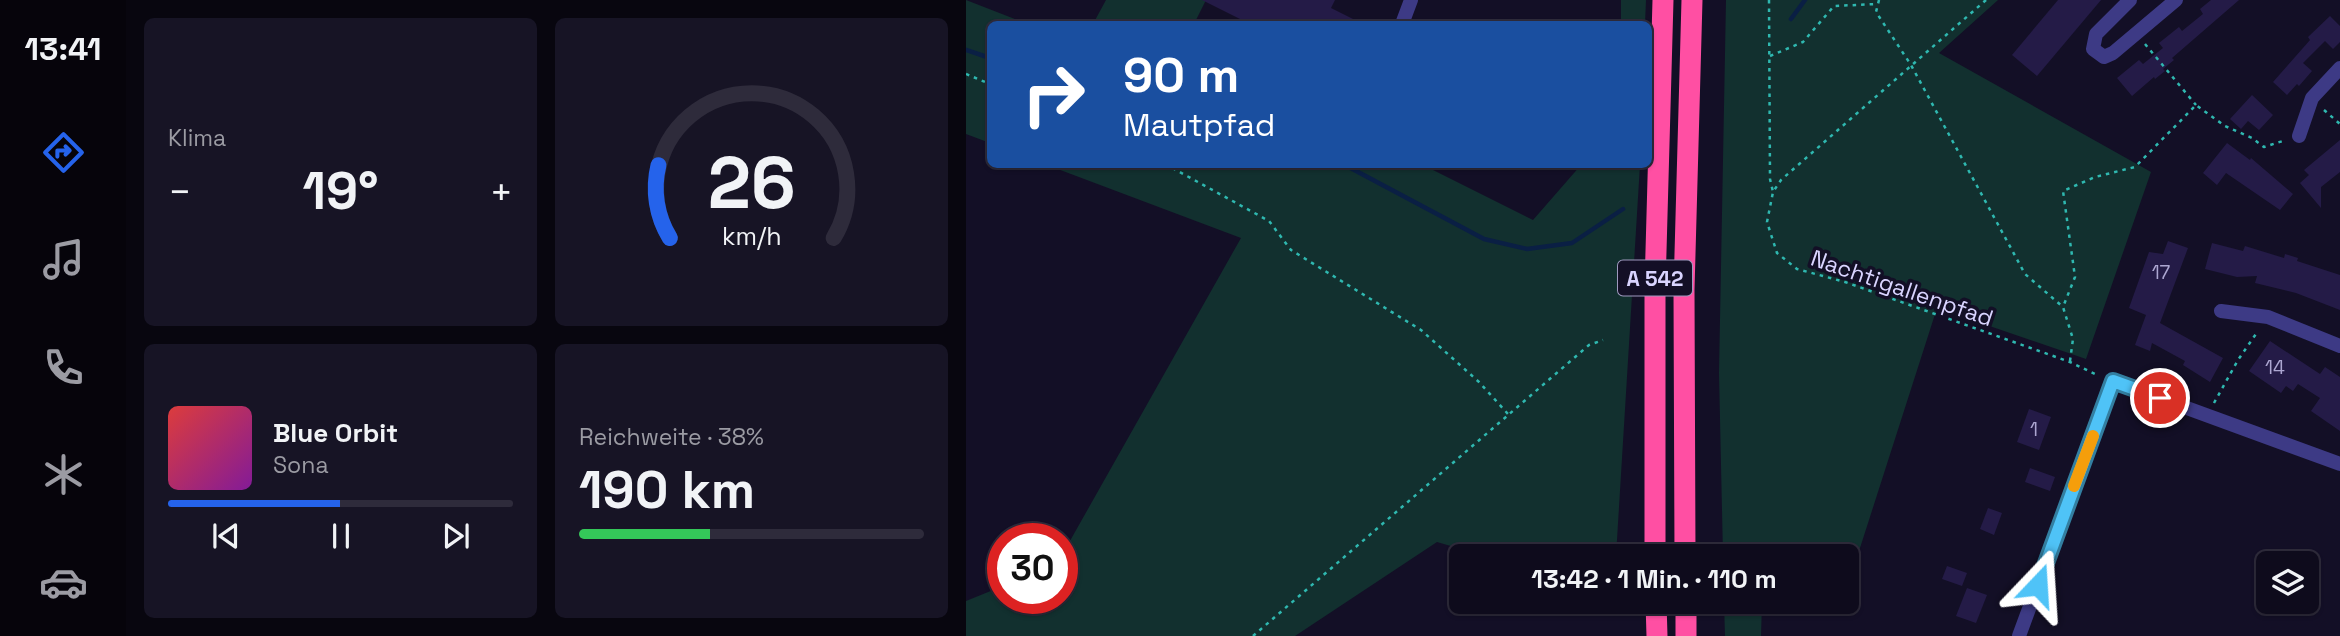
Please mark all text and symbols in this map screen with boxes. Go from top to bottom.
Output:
text: 13:41 [24,29,102,69]
text: 90 m [1123,44,1239,106]
icon: right [1008,49,1099,140]
text: Mautpfad [1123,105,1275,145]
text: Klima [168,123,226,153]
icon: directions [39,128,88,177]
text: 26 [707,136,796,229]
text: 19° [302,158,379,224]
text: − [168,168,192,216]
text: + [489,168,513,216]
text: km/h [722,220,781,252]
icon: music [39,235,88,284]
street label: Nachtigallenpfad [1807,243,1997,333]
road number: A 542 [1618,260,1692,296]
house number: 17 [2152,260,2171,285]
icon: phone [39,343,88,392]
house number: 14 [2265,355,2285,380]
pin [2130,368,2190,428]
icon: arrive [2141,379,2179,417]
text: Blue Orbit [273,416,398,450]
house number: 1 [2030,417,2038,442]
text: Reichweite · 38% [579,422,764,452]
icon: climate [39,450,88,499]
text: Sona [273,450,329,480]
text: 190 km [579,457,755,523]
icon: previous [207,517,245,555]
icon: pause [322,517,360,555]
icon: next [437,517,475,555]
speed limit sign: 30 [987,523,1078,614]
position arrow [2001,548,2075,622]
map controls [2256,551,2319,614]
button: layers [2256,551,2319,614]
icon: car [39,558,88,607]
text: 13:42 · 1 Min. · 110 m [1531,562,1777,596]

